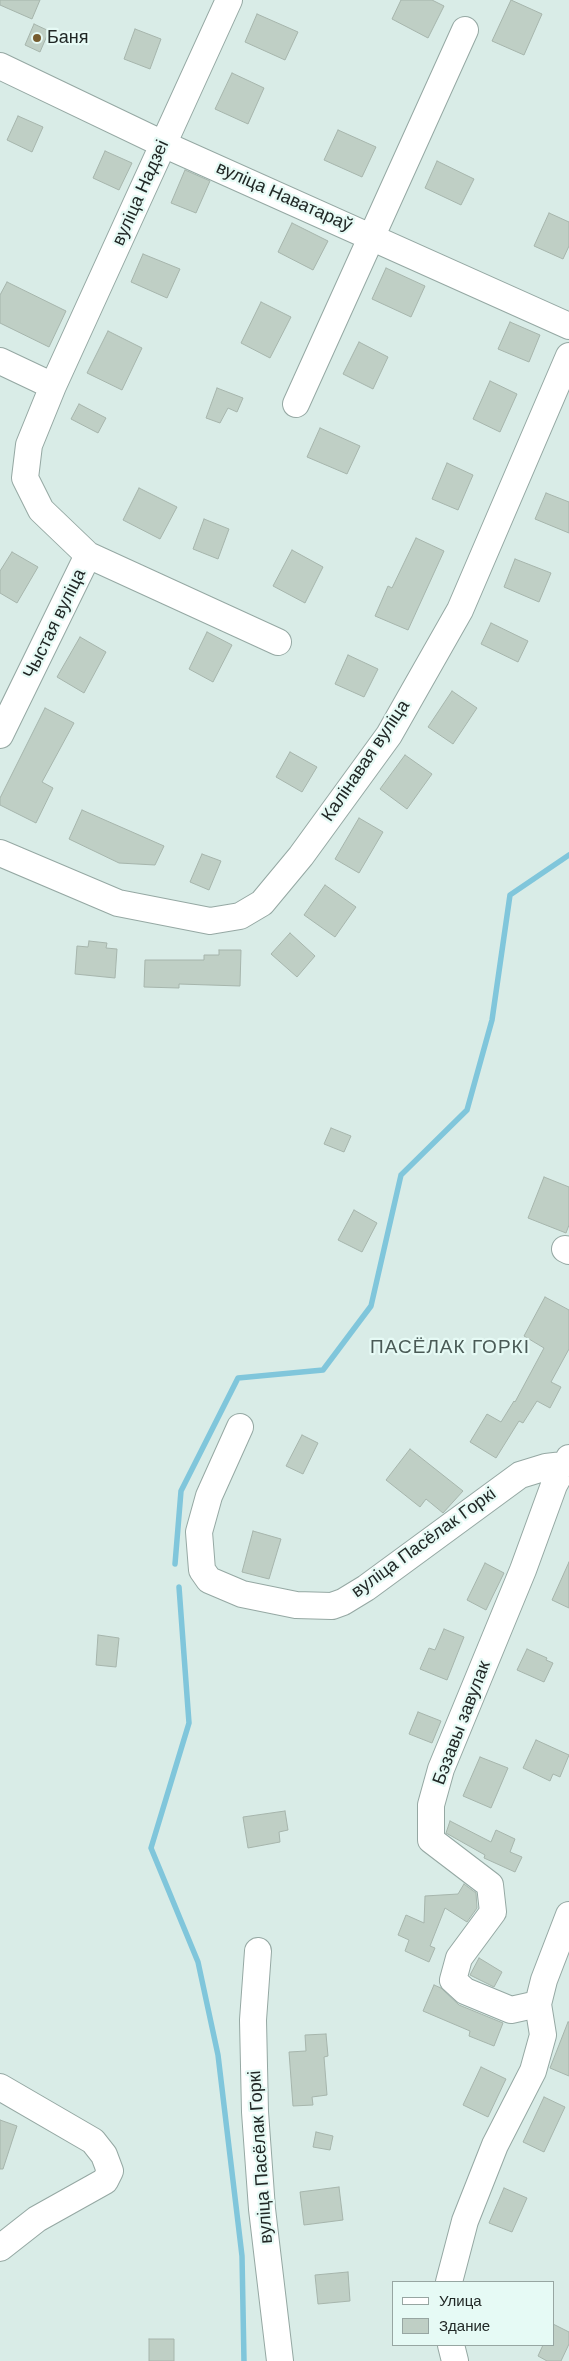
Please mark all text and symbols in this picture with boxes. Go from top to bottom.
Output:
place label: Баня [47,27,89,49]
marker: Баня [31,32,43,44]
street label: вуліца Надзеі [108,137,174,249]
street label: вуліца Наватараў [213,157,355,237]
street label: Чыстая вуліца [19,566,91,682]
street label: Калінавая вуліца [317,696,415,826]
district label: ПАСЁЛАК ГОРКІ [368,1337,532,1359]
street label: вуліца Пасёлак Горкі [348,1483,500,1603]
street label: Бэзавы завулак [428,1658,496,1788]
street label: вуліца Пасёлак Горкі [244,2070,278,2244]
legend [392,2281,554,2346]
text: Улица [439,2292,482,2309]
text: Здание [439,2317,490,2334]

